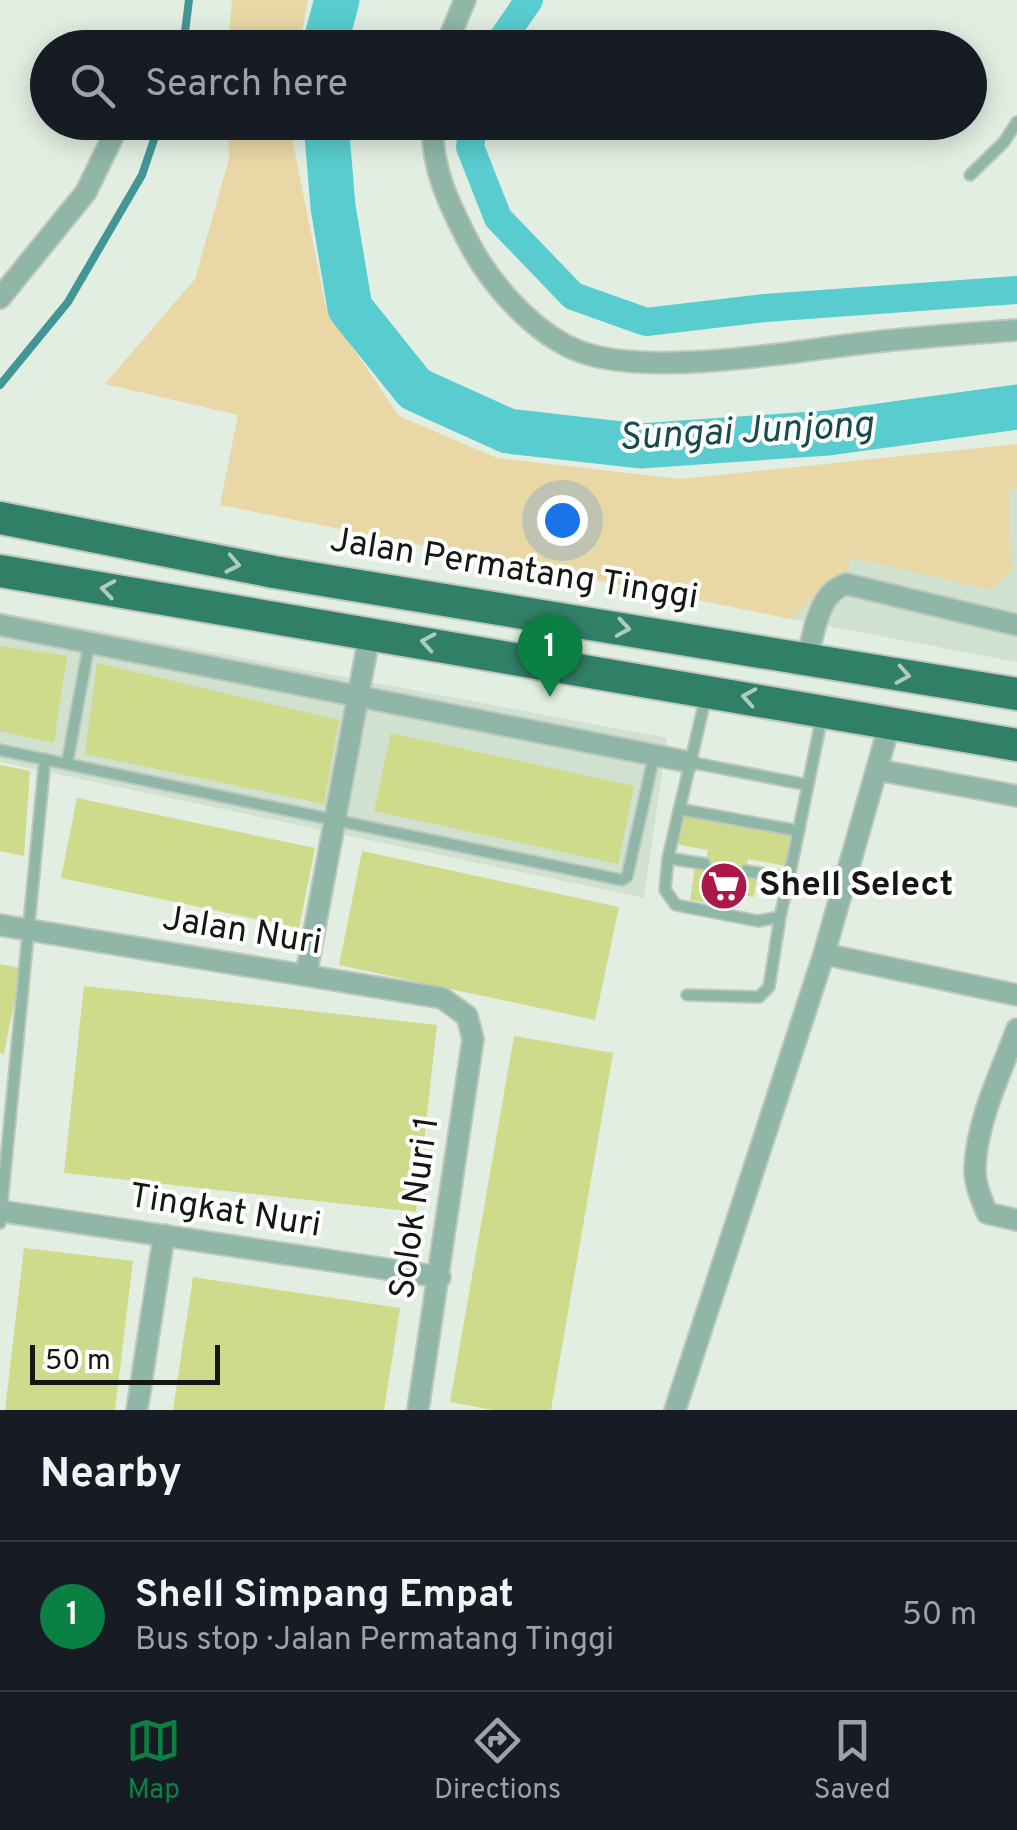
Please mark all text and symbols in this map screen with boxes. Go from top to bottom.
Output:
search box [30,30,987,140]
icon: search [65,58,120,113]
text: Search here [145,61,348,110]
water label: Sungai Junjong [617,402,875,464]
your location [537,495,588,546]
street label: Jalan Permatang Tinggi [327,519,701,621]
one-way arrow [224,553,241,574]
one-way arrow [100,579,116,600]
pin: 1 [518,614,582,697]
one-way arrow [614,617,631,638]
one-way arrow [420,632,437,653]
one-way arrow [895,664,911,685]
one-way arrow [740,687,757,708]
supermarket icon: Shell Select [698,860,750,912]
place label: Shell Select [759,864,953,908]
street label: Jalan Nuri [159,898,325,966]
street label: Solok Nuri 1 [381,1114,451,1302]
street label: Tingkat Nuri [126,1175,324,1249]
scale bar [30,1340,220,1384]
text: 50 m [45,1344,111,1380]
text: Nearby [40,1449,182,1502]
text: Shell Simpang Empat [135,1572,514,1621]
text: 1 [66,1596,79,1636]
text: 50 m [902,1596,977,1636]
text: Bus stop · Jalan Permatang Tinggi [135,1621,614,1661]
tab: Map [126,1713,181,1809]
tab: Directions [434,1713,561,1809]
tab: Saved [814,1713,891,1809]

